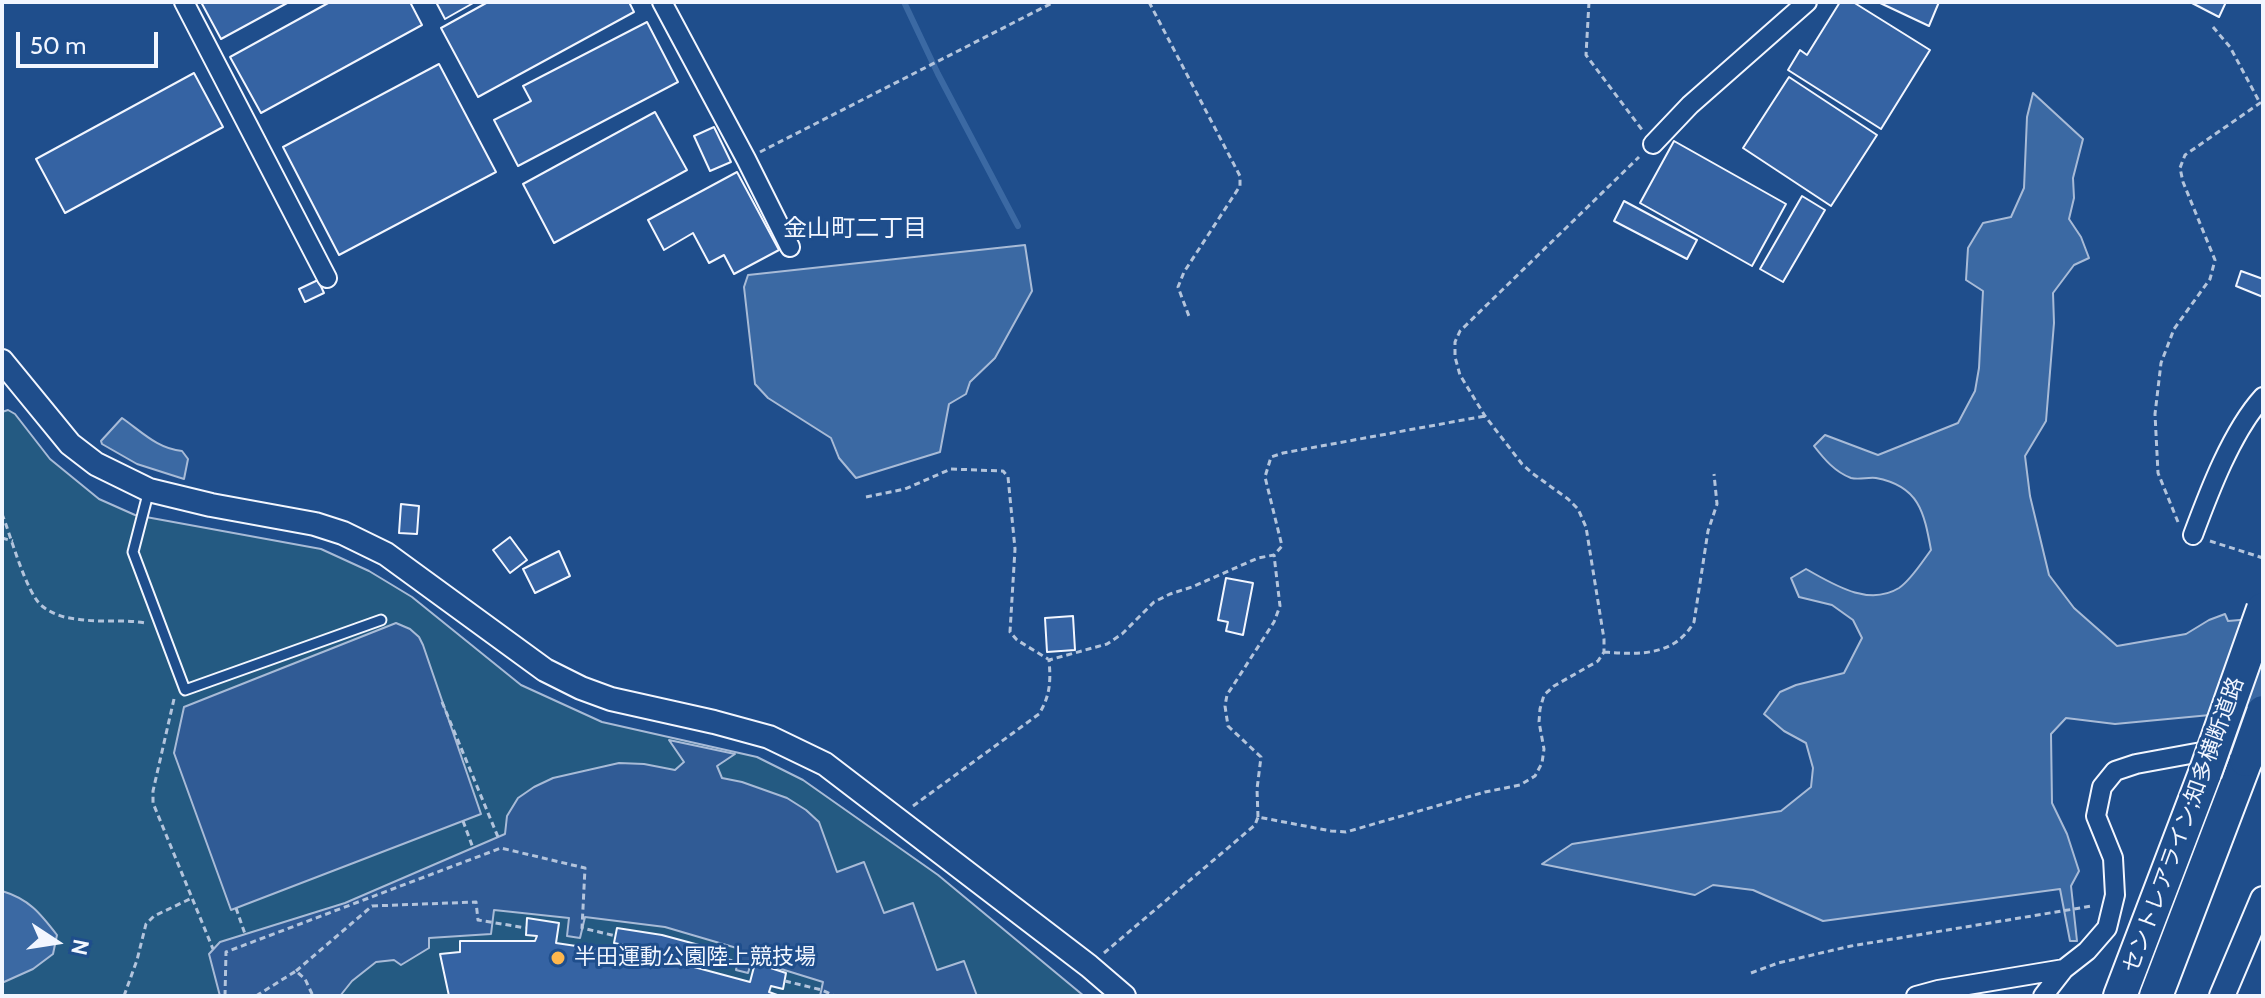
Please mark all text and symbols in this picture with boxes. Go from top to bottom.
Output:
scale bar [20,16,162,66]
text: 50 m [30,31,86,60]
district label: 金山町二丁目 [783,215,927,243]
street label: セントレアライン;知多横断道路 [2118,674,2250,976]
north arrow [16,902,96,982]
text: N [65,937,95,958]
place label: 半田運動公園陸上競技場 [574,945,816,971]
marker: 半田運動公園陸上競技場 [549,949,567,967]

